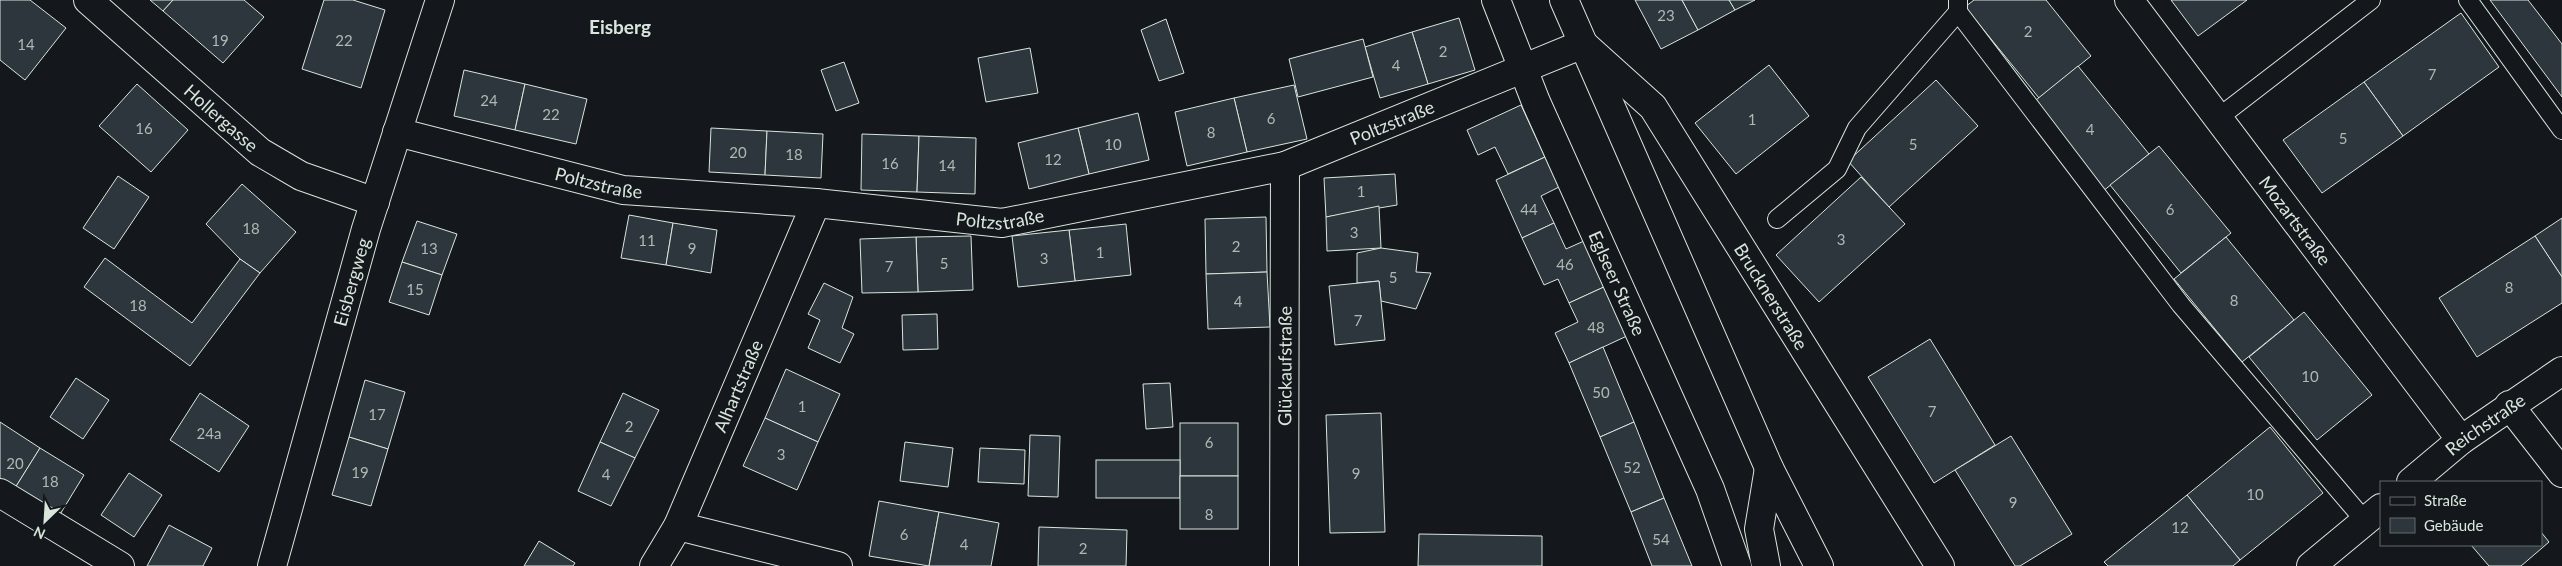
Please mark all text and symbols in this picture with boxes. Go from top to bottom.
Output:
house number: 23 [1657,6,1675,24]
district label: Eisberg [589,15,651,38]
house number: 2 [2024,22,2032,40]
house number: 19 [211,31,229,49]
house number: 22 [335,31,353,49]
house number: 14 [17,35,35,53]
house number: 2 [1439,42,1447,60]
house number: 4 [1392,56,1401,74]
house number: 7 [2428,65,2437,83]
street label: Hollergasse [180,79,263,156]
house number: 24 [480,91,498,109]
street label: Poltzstraße [1347,95,1437,149]
house number: 22 [542,105,560,123]
house number: 6 [1267,109,1276,127]
house number: 1 [1748,110,1756,128]
house number: 16 [135,119,153,137]
house number: 4 [2086,120,2095,138]
house number: 8 [1207,123,1215,141]
house number: 5 [2339,129,2347,147]
house number: 10 [1104,135,1122,153]
house number: 5 [1909,135,1917,153]
house number: 20 [729,143,747,161]
house number: 18 [785,145,803,163]
house number: 12 [1044,150,1062,168]
house number: 16 [881,154,899,172]
house number: 14 [938,156,956,174]
street label: Poltzstraße [553,162,643,202]
street label: Mozartstraße [2254,171,2336,269]
house number: 1 [1357,182,1365,200]
house number: 44 [1520,200,1538,218]
house number: 6 [2166,200,2175,218]
street label: Poltzstraße [955,204,1046,234]
house number: 18 [242,219,260,237]
house number: 3 [1350,223,1358,241]
street label: Eglseer Straße [1584,227,1650,339]
house number: 3 [1837,230,1845,248]
house number: 11 [638,231,656,249]
street label: Eisbergweg [328,235,374,329]
house number: 2 [1232,237,1240,255]
house number: 13 [420,239,438,257]
house number: 9 [688,239,696,257]
street label: Brucknerstraße [1730,239,1813,354]
house number: 1 [1096,243,1104,261]
house number: 3 [1040,249,1048,267]
house number: 5 [940,254,948,272]
house number: 46 [1556,255,1574,273]
house number: 7 [885,257,894,275]
house number: 5 [1389,268,1397,286]
house number: 8 [2505,278,2513,296]
house number: 15 [406,280,424,298]
house number: 8 [2230,291,2238,309]
house number: 4 [1234,292,1243,310]
house number: 18 [129,296,147,314]
street label: Glückaufstraße [1273,306,1296,426]
house number: 7 [1354,311,1363,329]
house number: 48 [1587,318,1605,336]
street label: Alhartstraße [708,337,767,435]
house number: 10 [2301,367,2319,385]
house number: 50 [1592,383,1610,401]
street label: Reichstraße [2440,389,2529,460]
house number: 1 [798,397,806,415]
house number: 7 [1928,402,1937,420]
house number: 17 [368,405,386,423]
house number: 2 [625,417,633,435]
house number: 24a [197,424,221,442]
house number: 6 [1205,433,1214,451]
house number: 3 [777,445,785,463]
house number: 20 [6,454,24,472]
house number: 52 [1623,458,1641,476]
house number: 19 [351,463,369,481]
house number: 9 [1352,464,1360,482]
house number: 4 [602,465,611,483]
house number: 18 [41,472,59,490]
legend [2380,481,2542,546]
house number: 10 [2246,485,2264,503]
text: Straße [2424,491,2467,509]
house number: 9 [2009,493,2017,511]
north arrow [20,496,70,546]
house number: 8 [1205,505,1213,523]
text: Gebäude [2424,516,2483,534]
house number: 12 [2171,518,2189,536]
text: N [31,523,48,543]
house number: 6 [900,525,909,543]
house number: 54 [1652,530,1670,548]
house number: 4 [960,535,969,553]
house number: 2 [1079,539,1087,557]

